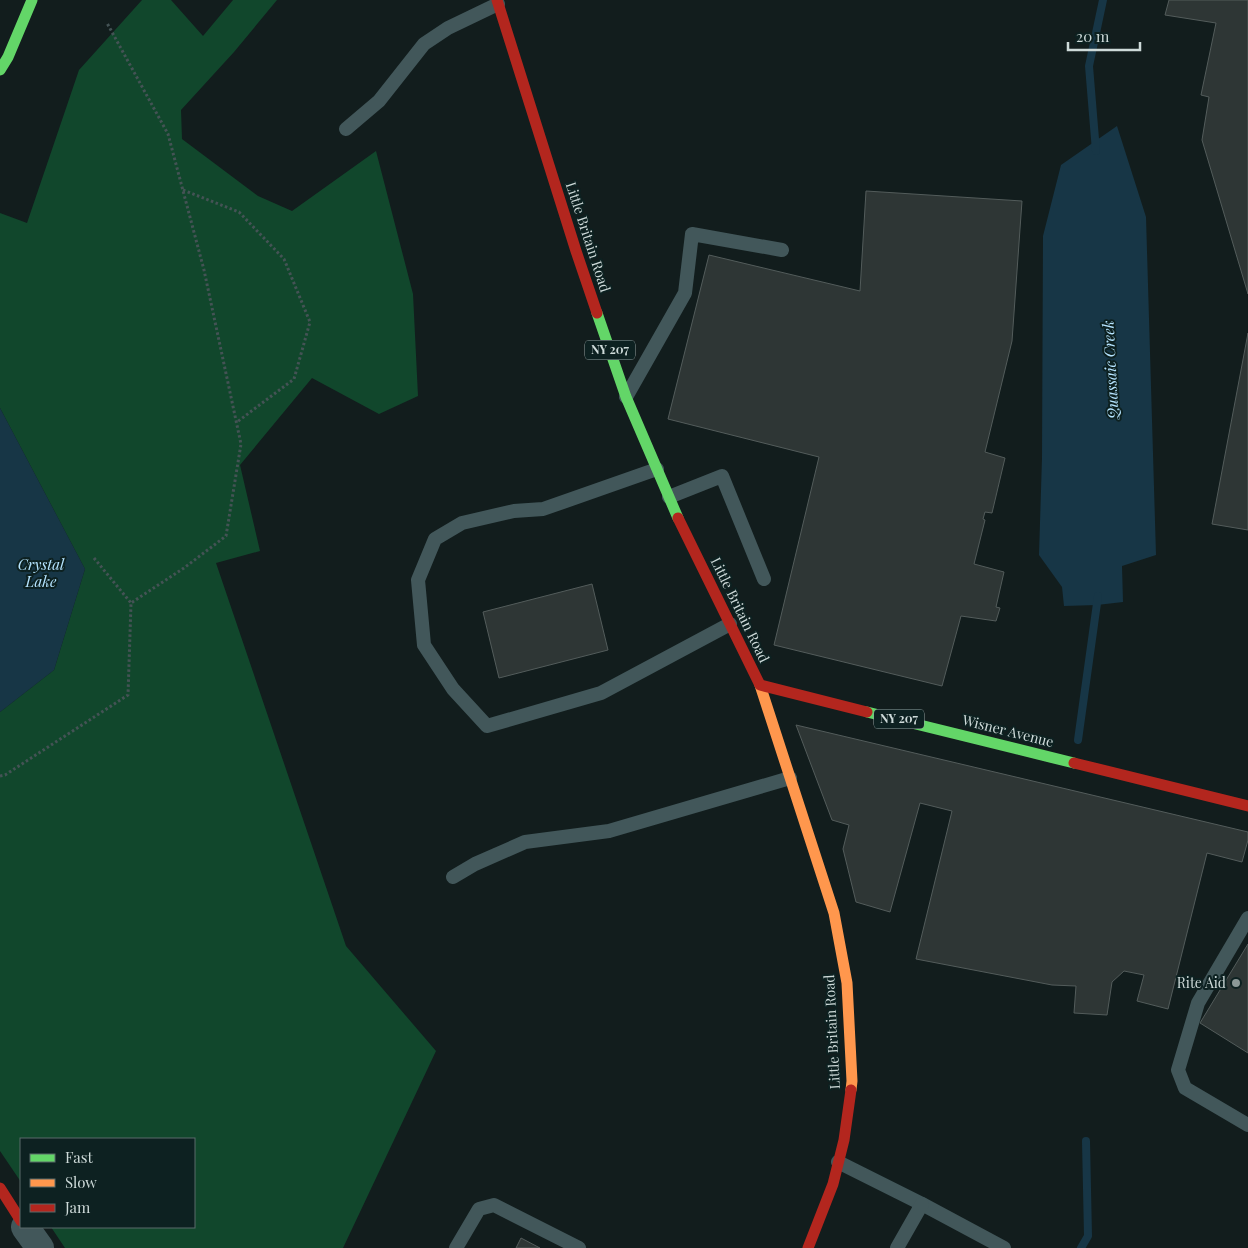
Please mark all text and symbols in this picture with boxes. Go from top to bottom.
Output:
scale bar [1068,20,1140,52]
text: 20 m [1076,26,1110,46]
street label: Little Britain Road [562,179,615,294]
water label: Quassaic Creek [1097,320,1123,421]
road number: NY 207 [585,340,635,360]
water label: Crystal Lake [18,554,65,591]
street label: Little Britain Road [707,554,774,666]
road number: NY 207 [874,710,924,729]
street label: Wisner Avenue [960,710,1056,751]
place label: Rite Aid [1177,973,1226,992]
street label: Little Britain Road [819,974,844,1090]
marker: Rite Aid [1230,977,1242,989]
legend [20,1138,195,1228]
text: Fast [65,1147,94,1167]
text: Slow [65,1172,97,1192]
text: Jam [64,1197,91,1217]

